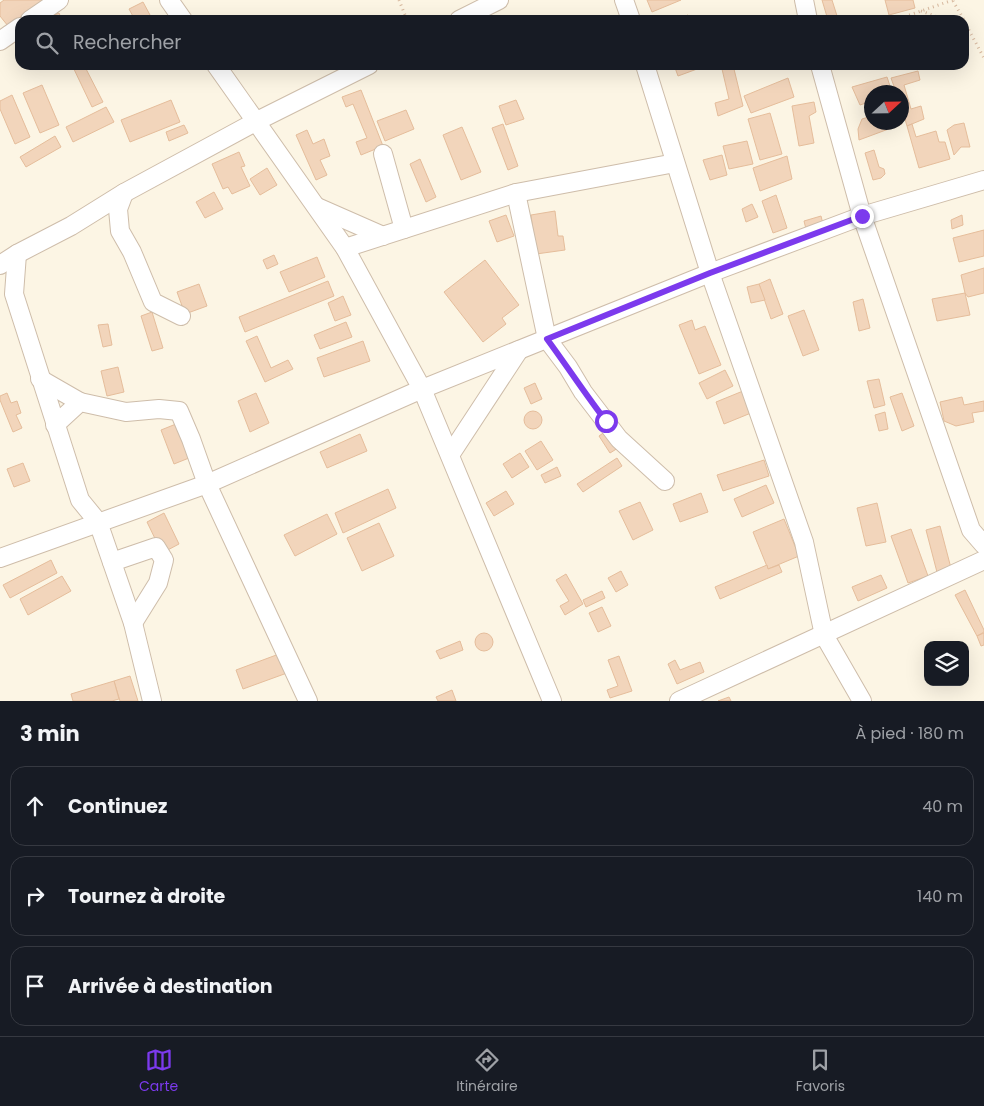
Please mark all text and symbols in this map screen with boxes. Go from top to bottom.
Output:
search box [15,15,969,70]
icon: search [33,29,61,57]
text: Rechercher [73,29,181,56]
north arrow [864,85,909,130]
route end [851,205,874,228]
route start [595,410,618,433]
map controls [924,641,969,686]
button: layers [924,641,969,686]
text: 3 min [20,719,80,748]
text: À pied · 180 m [856,722,964,745]
icon: ahead [21,792,49,820]
text: Continuez [68,793,167,820]
text: 40 m [922,795,963,818]
icon: right [21,882,49,910]
text: Tournez à droite [68,883,225,910]
text: 140 m [917,885,963,908]
icon: arrive [21,972,49,1000]
text: Arrivée à destination [68,973,273,1000]
tab: Carte [139,1046,178,1097]
tab: Itinéraire [456,1046,518,1097]
tab: Favoris [796,1046,845,1097]

